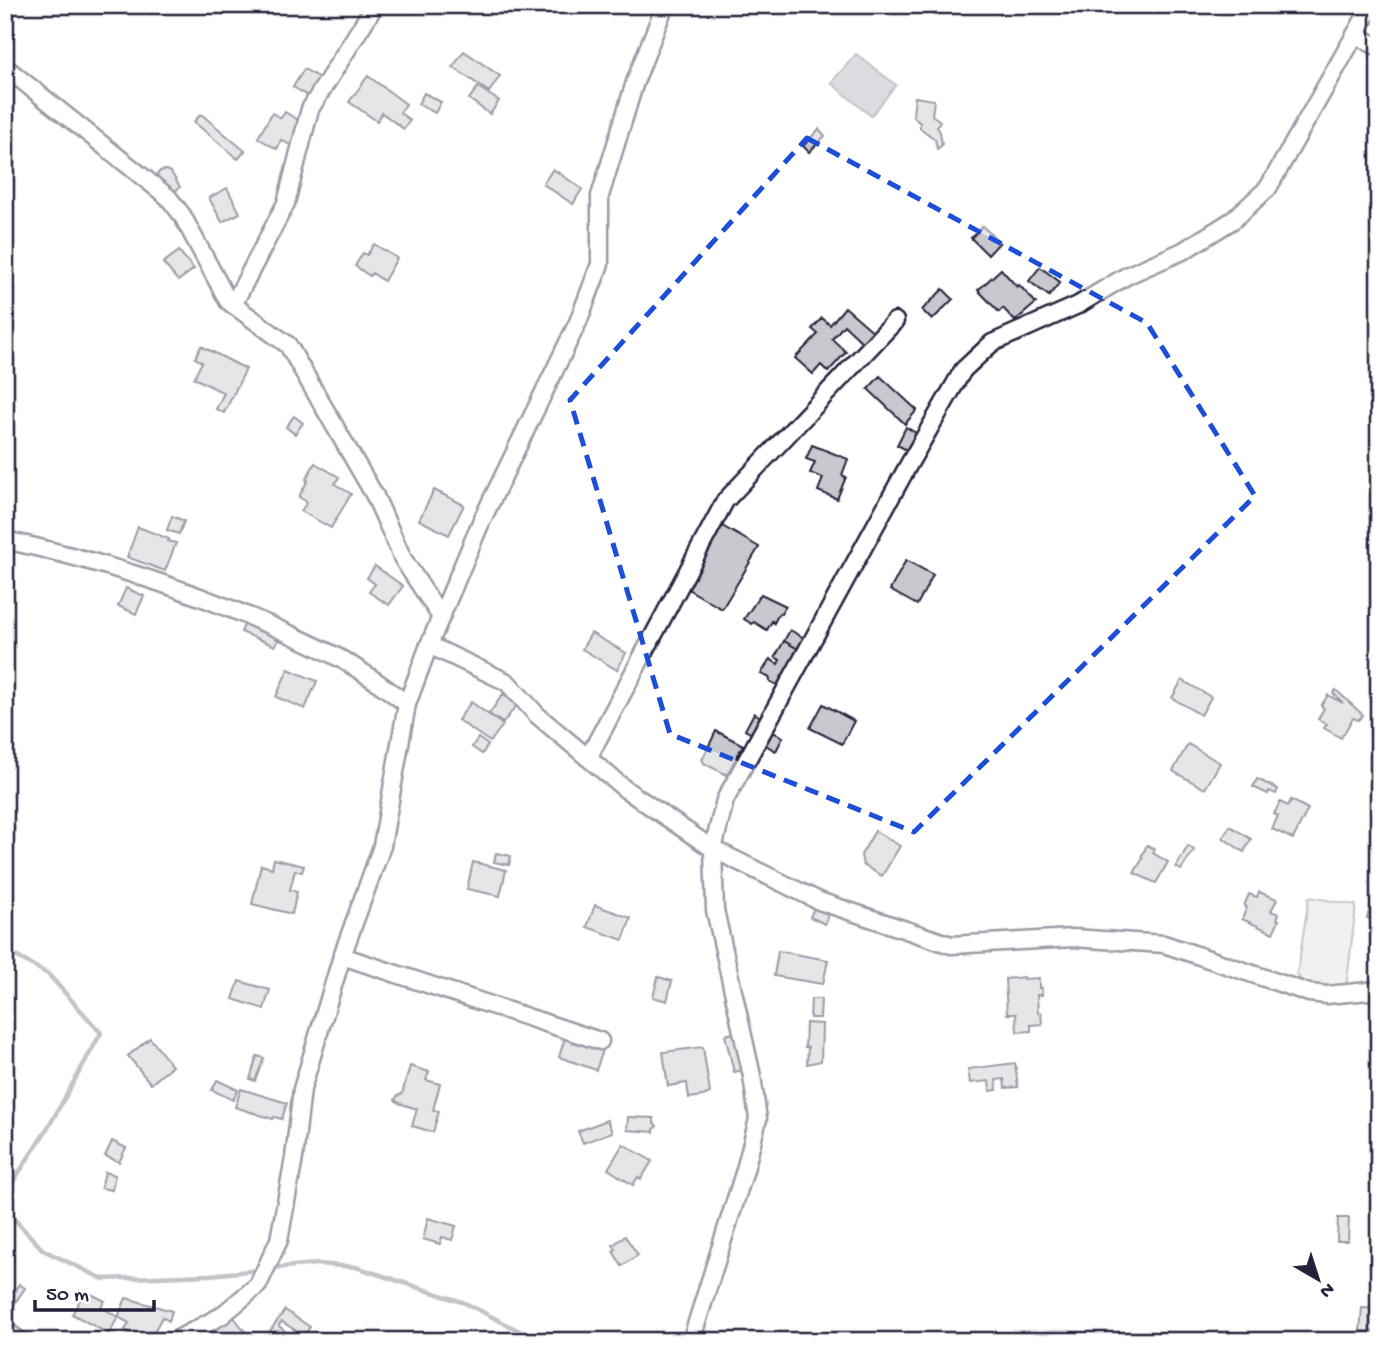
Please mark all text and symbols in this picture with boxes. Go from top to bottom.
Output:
north arrow [1282,1244,1352,1314]
scale bar [35,1269,154,1313]
text: N [1314,1277,1339,1302]
text: 50 m [46,1284,89,1309]

